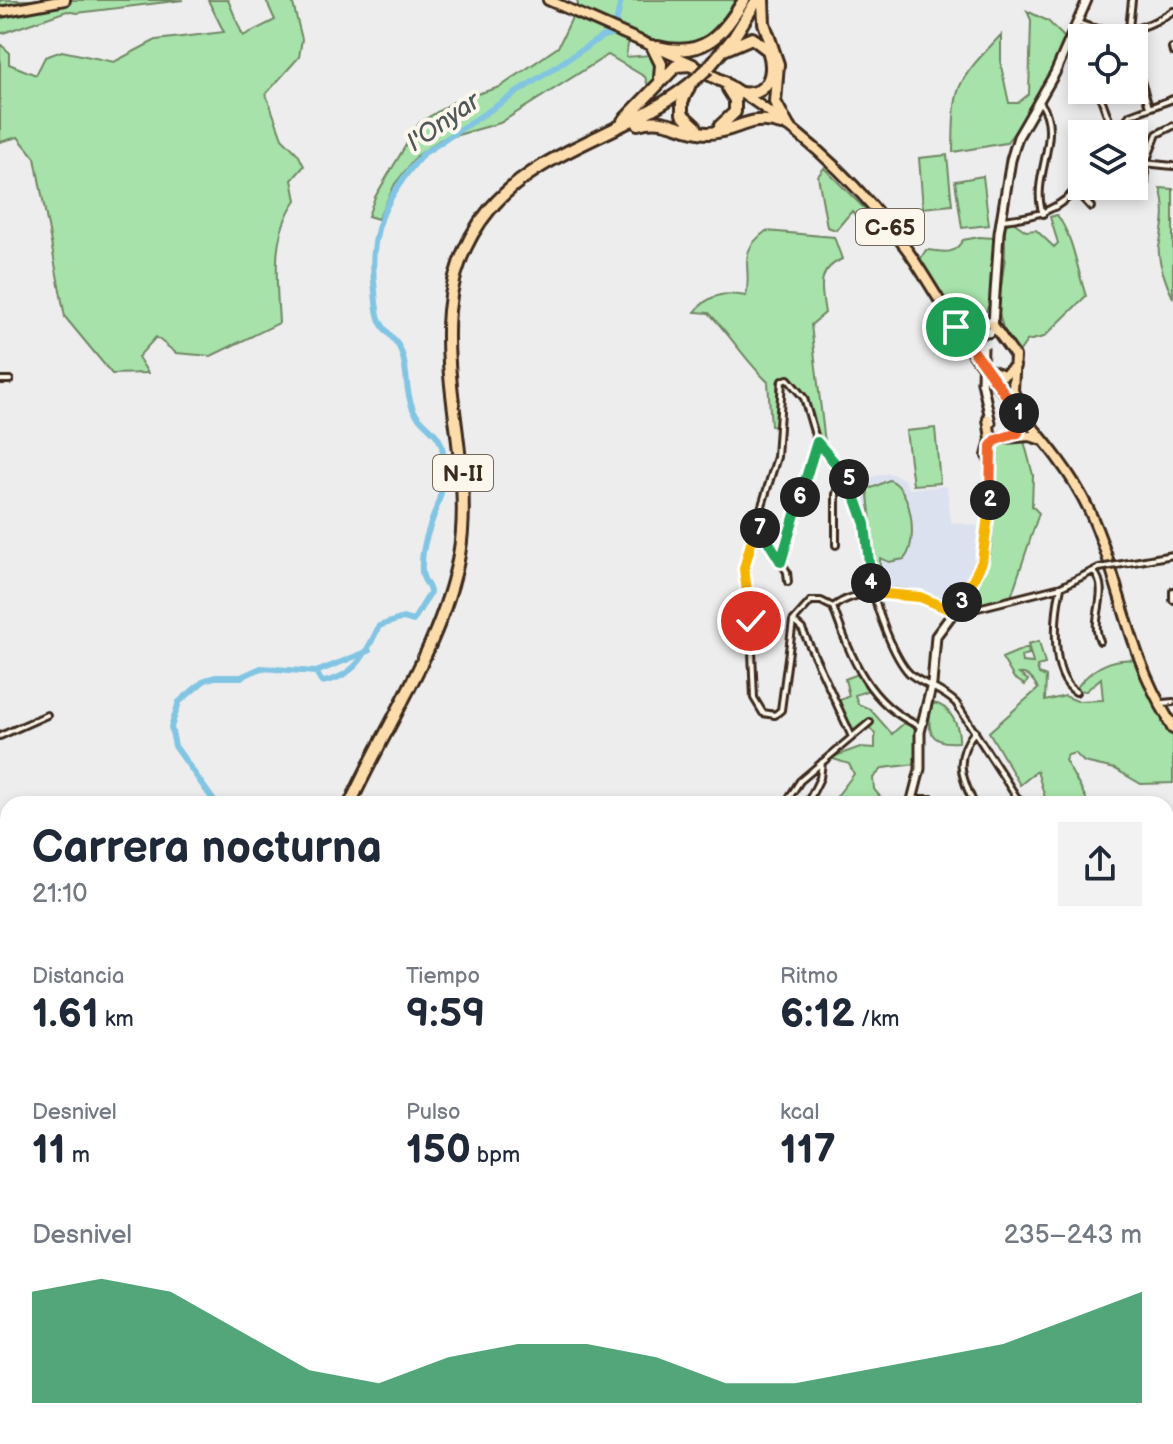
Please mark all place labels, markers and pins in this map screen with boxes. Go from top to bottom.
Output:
pin [922,293,990,361]
pin: 1 [999,393,1039,433]
pin: 5 [829,459,869,499]
pin: 6 [780,477,820,517]
pin: 2 [970,480,1010,520]
pin: 7 [740,508,780,548]
pin: 4 [851,563,891,603]
pin: 3 [942,582,982,622]
pin [717,587,785,655]

